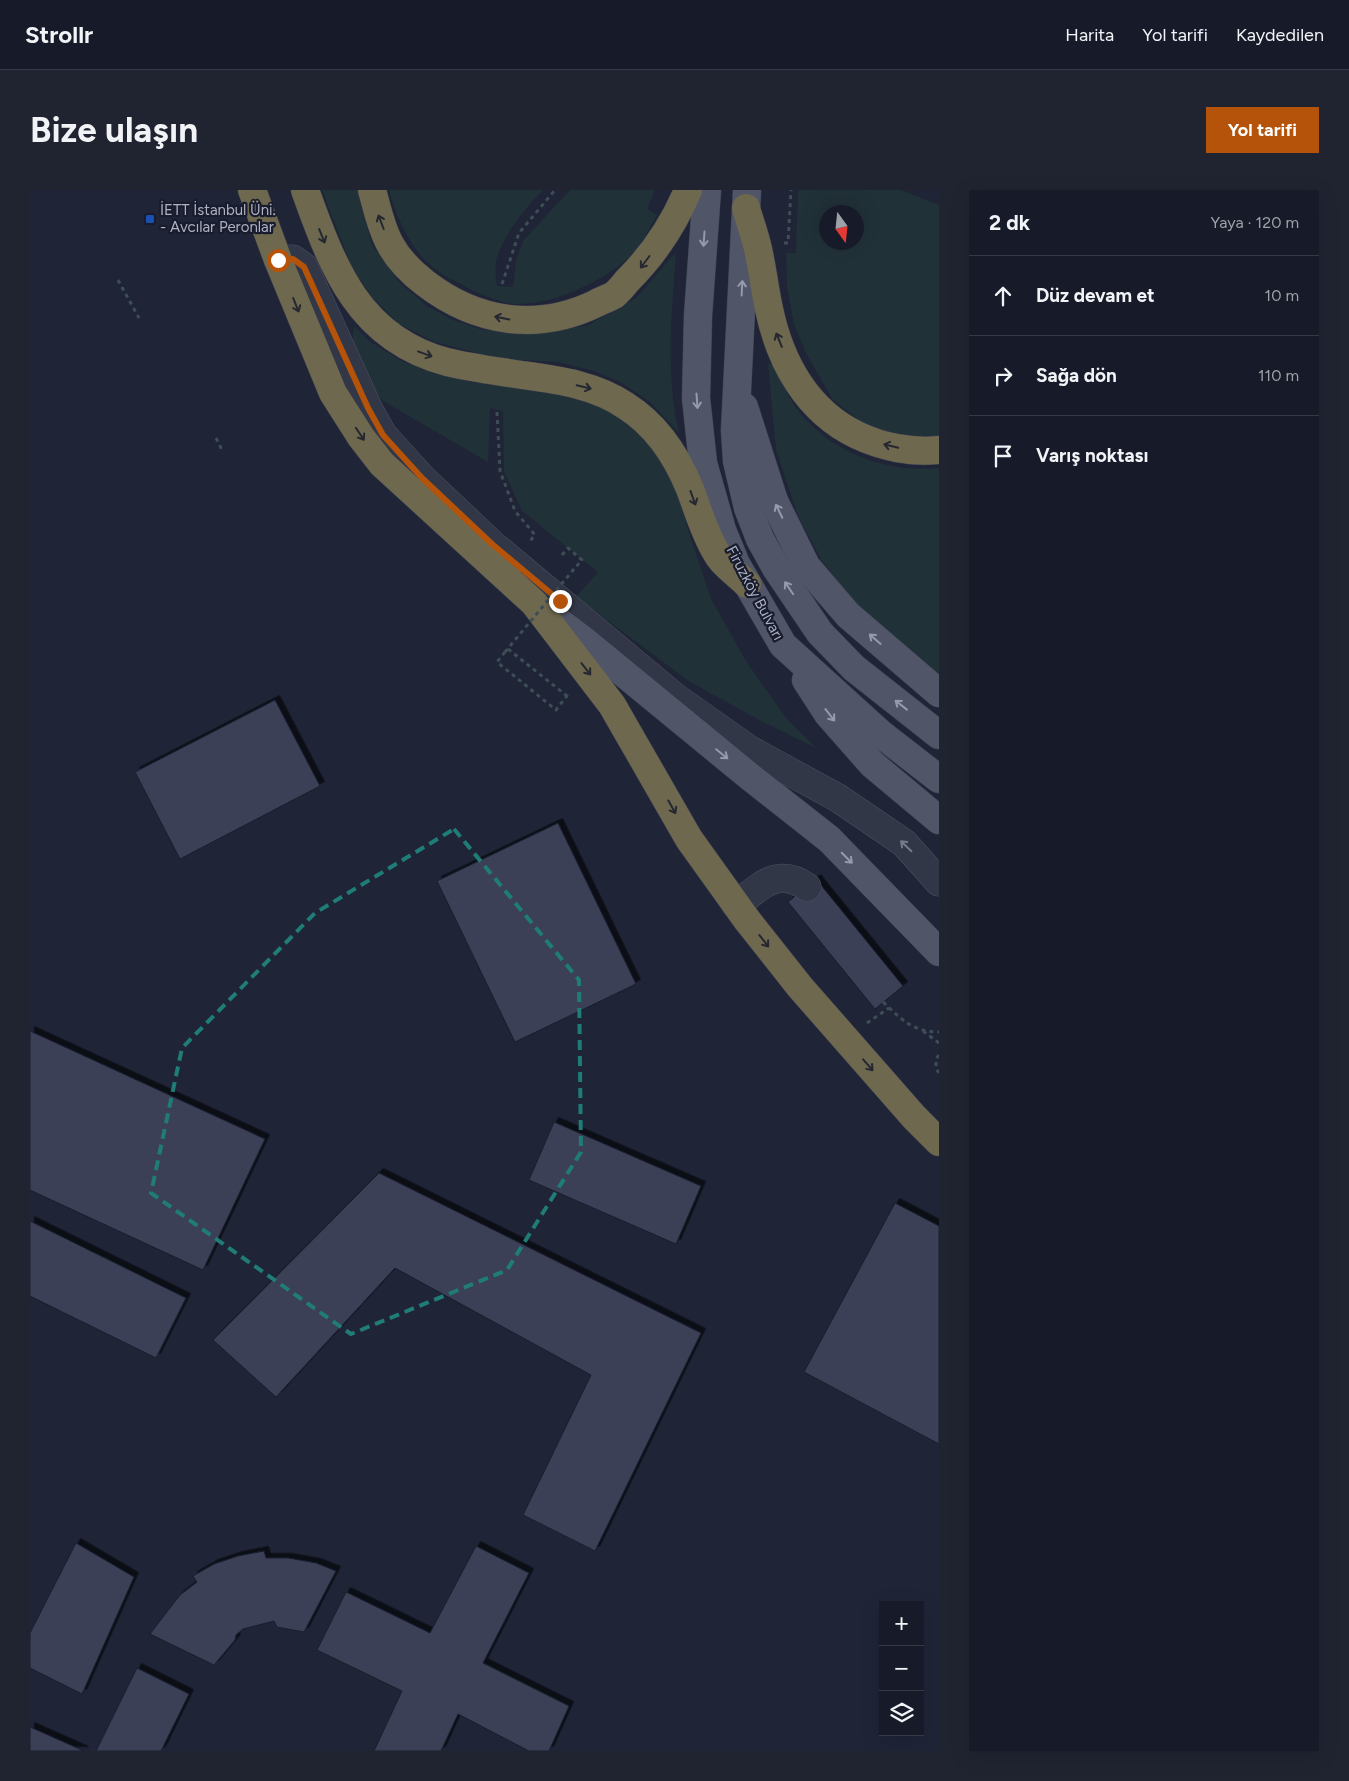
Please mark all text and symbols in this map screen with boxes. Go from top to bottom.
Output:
text: Strollr [25,20,93,49]
text: Harita [1065,24,1114,46]
text: Yol tarifi [1142,24,1208,46]
text: Kaydedilen [1236,24,1324,46]
button: Yol tarifi [1206,107,1319,153]
text: Bize ulaşın [30,109,198,151]
place label: İETT İstanbul Üni. - Avcılar Peronlar [160,201,276,236]
north arrow [819,205,864,250]
text: 2 dk [989,210,1030,235]
marker: İETT İstanbul Üni. - Avcılar Peronlar [144,213,156,225]
text: Yaya · 120 m [1211,213,1299,232]
one-way arrow [376,215,385,230]
one-way arrow [319,228,328,243]
one-way arrow [699,230,709,246]
route start [267,249,290,272]
one-way arrow [640,255,651,268]
one-way arrow [737,280,746,296]
icon: ahead [989,282,1017,310]
text: Düz devam et [1036,284,1155,307]
text: 10 m [1265,286,1299,305]
one-way arrow [292,297,302,312]
one-way arrow [495,312,511,322]
one-way arrow [773,333,782,348]
one-way arrow [417,350,432,359]
icon: right [989,362,1017,390]
text: Sağa dön [1036,364,1117,387]
text: 110 m [1258,366,1299,385]
one-way arrow [575,383,591,392]
one-way arrow [692,393,701,409]
one-way arrow [355,427,365,441]
one-way arrow [883,441,899,450]
icon: arrive [989,442,1017,470]
text: Varış noktası [1036,444,1148,467]
one-way arrow [689,490,698,505]
one-way arrow [774,503,784,518]
street label: Firuzköy Bulvarı [723,543,787,643]
one-way arrow [784,581,795,595]
route end [549,590,572,613]
one-way arrow [869,633,882,645]
one-way arrow [581,662,591,676]
one-way arrow [895,699,908,710]
one-way arrow [825,708,835,722]
one-way arrow [716,749,729,760]
one-way arrow [667,799,677,814]
one-way arrow [900,840,912,852]
one-way arrow [841,852,854,864]
one-way arrow [758,934,769,947]
one-way arrow [863,1058,874,1071]
map controls [879,1601,924,1736]
button: + [879,1601,924,1646]
button: − [879,1646,924,1691]
button: layers [879,1691,924,1736]

